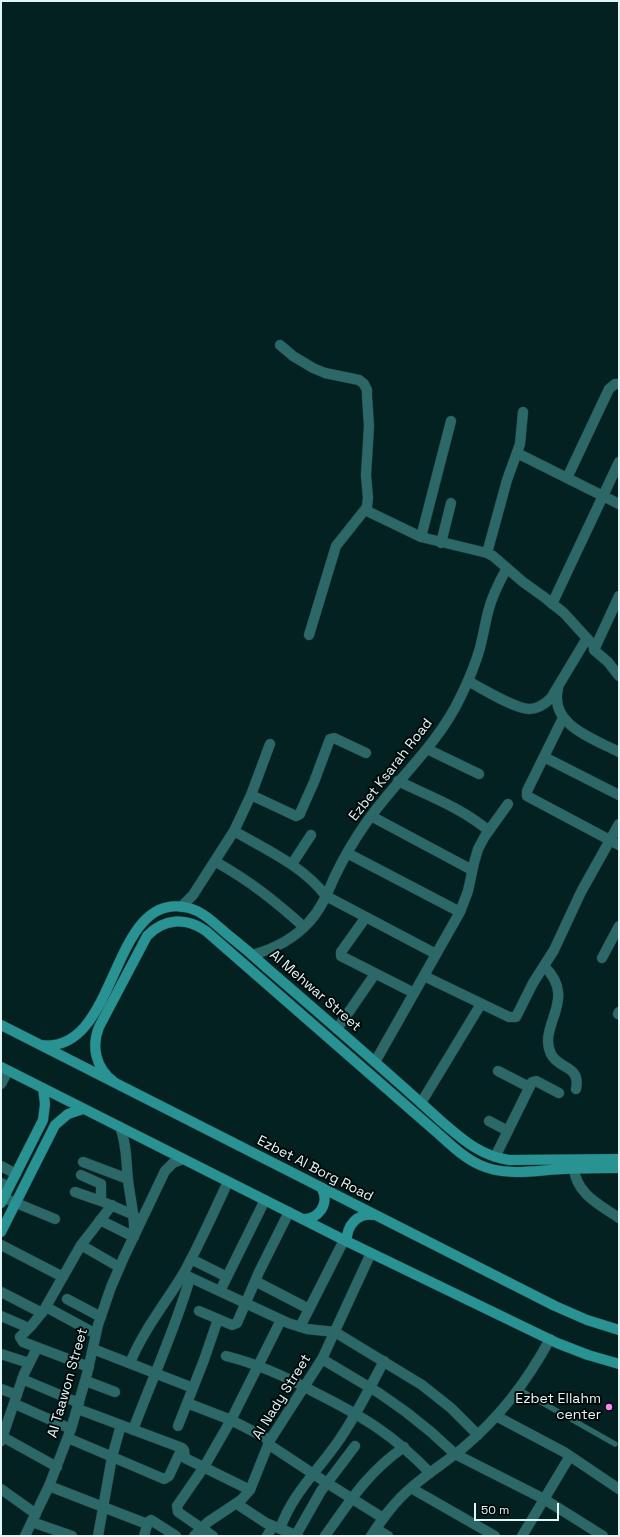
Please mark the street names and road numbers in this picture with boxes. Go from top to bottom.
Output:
street label: Ezbet Ksarah Road [346,715,436,825]
street label: Al Mehwar Street [266,947,364,1035]
street label: Ezbet Al Borg Road [254,1132,376,1206]
street label: Al Taawon Street [44,1326,92,1440]
street label: Al Nady Street [249,1351,315,1443]

